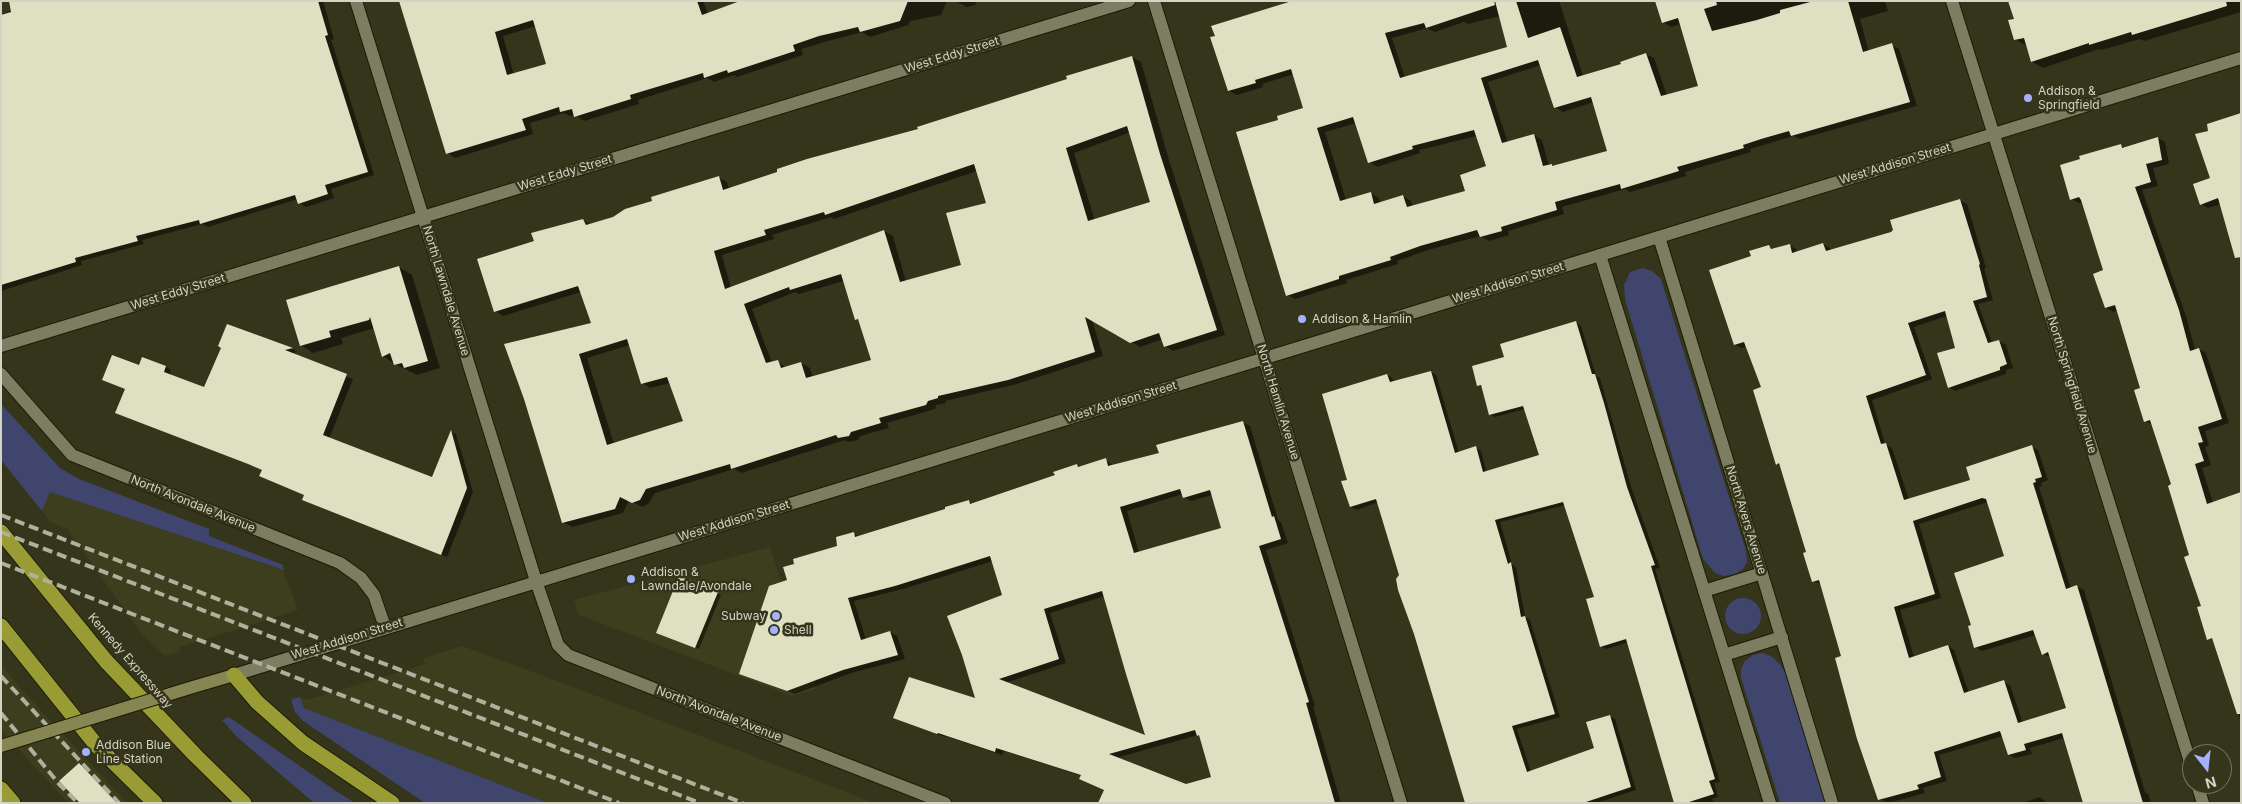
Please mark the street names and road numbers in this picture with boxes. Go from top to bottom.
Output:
street label: West Eddy Street [903,34,1001,76]
street label: West Addison Street [1838,140,1952,188]
street label: West Eddy Street [516,152,614,194]
street label: North Lawndale Avenue [419,224,473,358]
street label: West Addison Street [1451,259,1565,307]
street label: West Eddy Street [129,271,227,313]
street label: North Springfield Avenue [2044,315,2100,455]
street label: North Hamlin Avenue [1254,343,1302,461]
street label: West Addison Street [1064,378,1178,426]
street label: North Avers Avenue [1723,464,1769,576]
street label: North Avondale Avenue [129,472,257,536]
street label: West Addison Street [677,497,791,545]
street label: Kennedy Expressway [85,610,175,712]
street label: West Addison Street [290,615,404,663]
street label: North Avondale Avenue [654,683,784,745]

